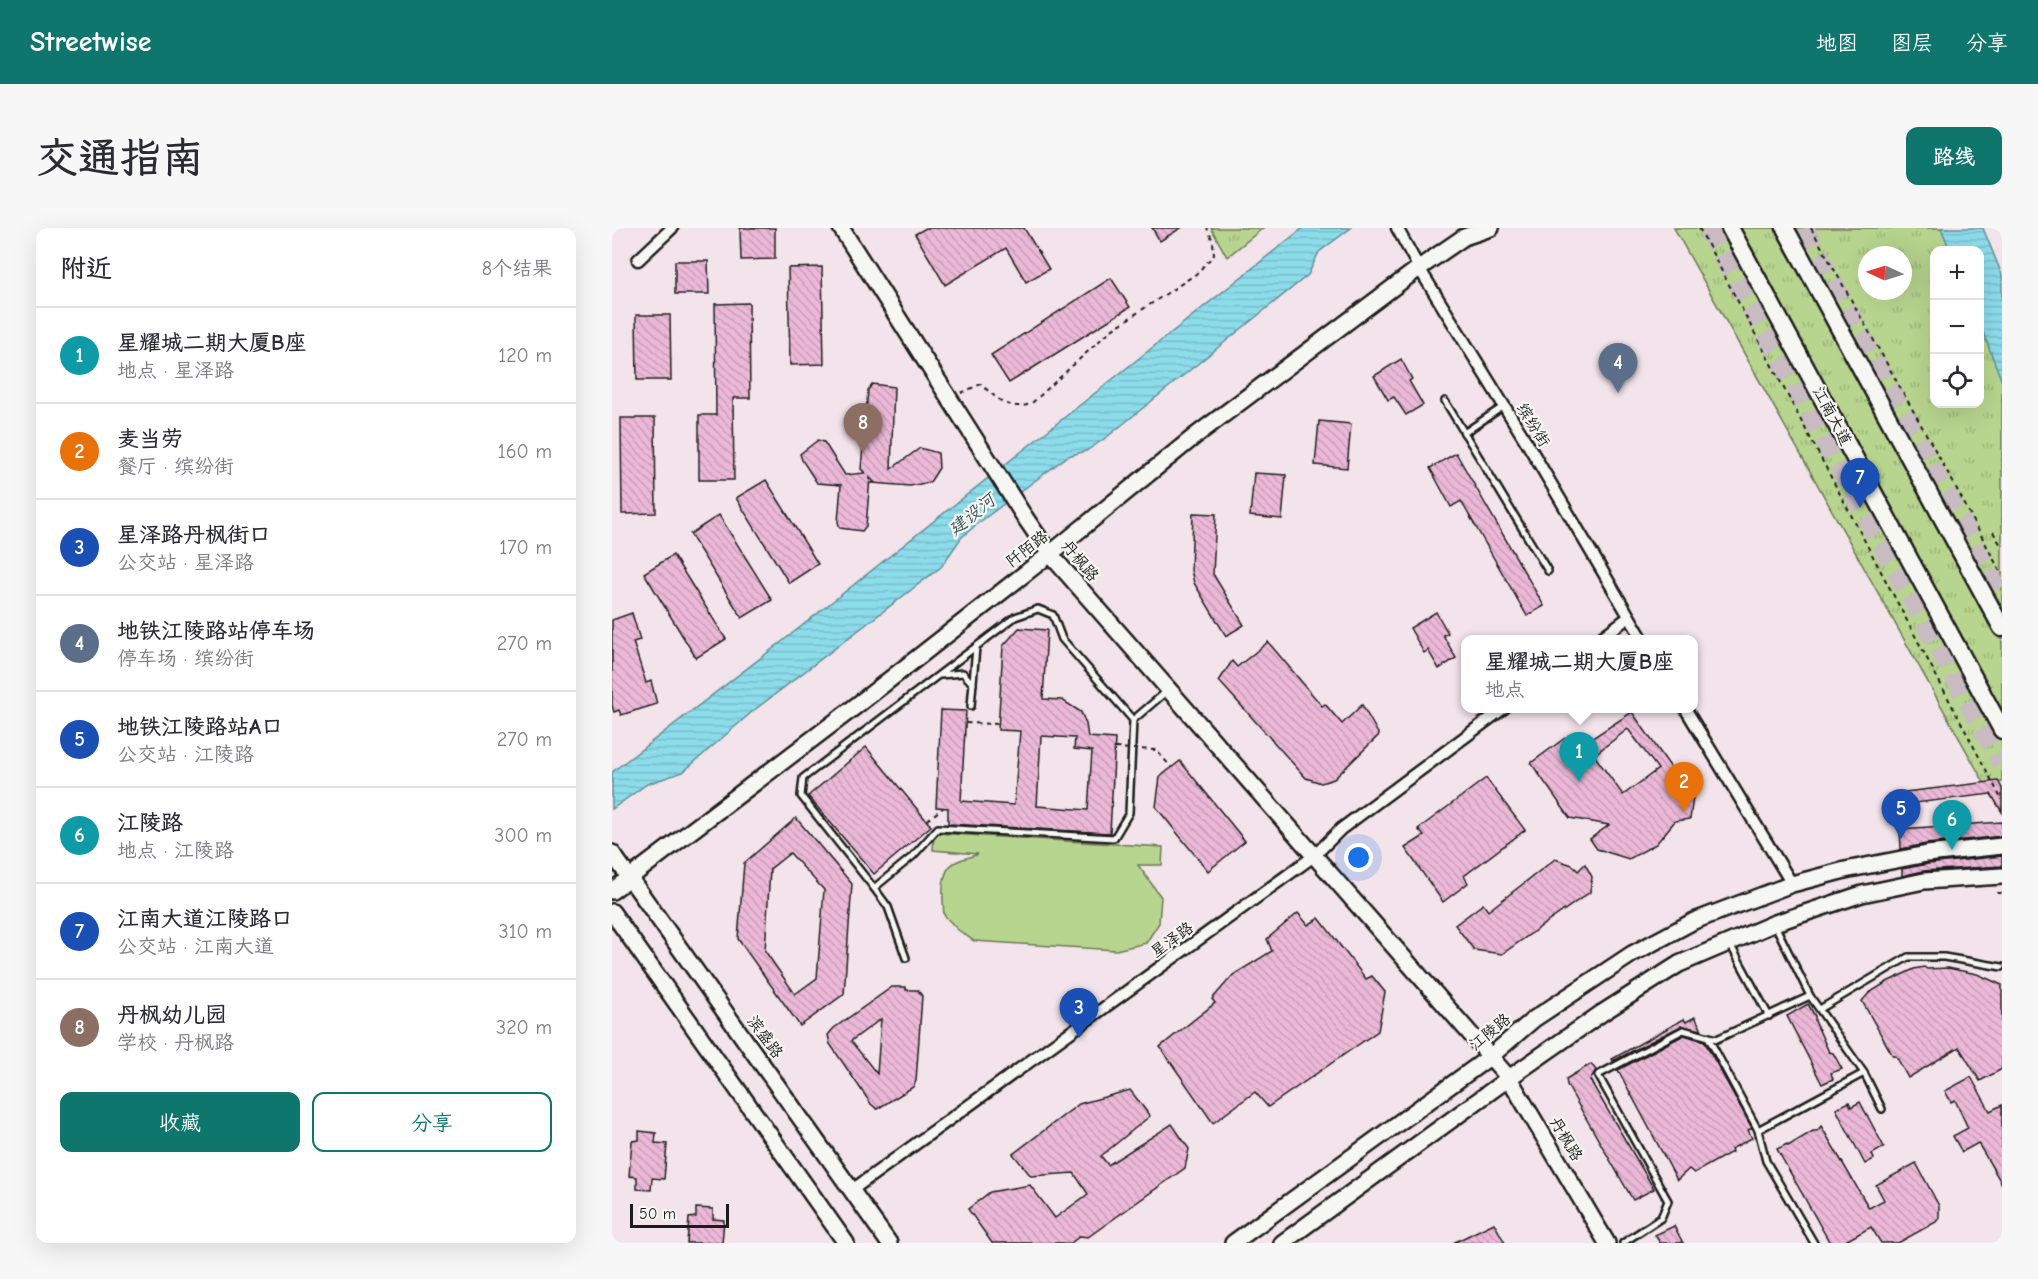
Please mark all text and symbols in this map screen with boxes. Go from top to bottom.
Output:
text: Streetwise [30,26,151,58]
text: 地图 [1816,31,1858,55]
text: 图层 [1891,31,1933,55]
text: 分享 [1966,31,2008,55]
button: 路线 [1906,127,2002,185]
text: 交通指南 [36,134,204,183]
north arrow [1858,246,1912,300]
map controls [1930,246,1984,408]
button: + [1930,246,1984,300]
text: 附近 [60,254,112,284]
text: 8个结果 [482,257,552,280]
button: − [1930,300,1984,354]
text: 星耀城二期大厦B座 [117,330,306,356]
text: 1 [76,344,83,367]
text: 120 m [498,344,552,367]
pin: 4 [1598,344,1638,393]
button: locate [1930,354,1984,408]
text: 地点 · 星泽路 [117,359,234,382]
street label: 江南大道 [1809,384,1855,448]
street label: 缤纷街 [1513,400,1553,450]
pin: 8 [844,404,882,453]
text: 麦当劳 [117,426,183,452]
text: 2 [75,440,84,463]
text: 160 m [498,440,552,463]
text: 餐厅 · 缤纷街 [117,455,234,478]
pin: 7 [1840,458,1880,508]
water label: 建设河 [944,488,1002,540]
text: 星泽路丹枫街口 [117,522,271,548]
street label: 阡陌路 [1003,527,1051,571]
text: 3 [75,536,84,559]
text: 170 m [499,536,552,559]
street label: 丹枫路 [1058,537,1102,585]
text: 公交站 · 星泽路 [117,551,254,574]
text: 地铁江陵路站停车场 [117,618,315,644]
text: 4 [75,632,84,655]
text: 270 m [497,632,552,655]
popup [1461,635,1698,713]
text: 停车场 · 缤纷街 [117,647,254,670]
text: 星耀城二期大厦B座 [1485,649,1674,675]
text: 地点 [1485,678,1525,701]
text: 地铁江陵路站A口 [117,714,283,740]
text: 5 [74,728,85,751]
text: 270 m [497,728,552,751]
pin: 1 [1560,732,1598,782]
text: 公交站 · 江陵路 [117,743,254,766]
pin: 2 [1664,762,1704,812]
pin: 5 [1882,790,1920,839]
pin: 6 [1932,800,1972,850]
text: 江陵路 [117,810,183,836]
text: 6 [74,824,85,847]
text: 300 m [494,824,552,847]
text: 地点 · 江陵路 [117,839,234,862]
your location [1344,843,1373,872]
text: 江南大道江陵路口 [117,906,293,932]
street label: 星泽路 [1147,919,1197,961]
text: 7 [75,920,84,943]
text: 310 m [499,920,552,943]
text: 公交站 · 江南大道 [117,935,274,958]
pin: 3 [1060,988,1098,1038]
text: 丹枫幼儿园 [117,1002,227,1028]
street label: 江陵路 [1466,1010,1514,1054]
street label: 滨盛路 [744,1012,786,1062]
text: 8 [74,1016,85,1039]
text: 320 m [496,1016,552,1039]
text: 学校 · 丹枫路 [117,1031,234,1054]
button: 收藏 [60,1092,300,1152]
button: 分享 [312,1092,552,1152]
street label: 丹枫路 [1546,1114,1586,1164]
scale bar [630,1201,729,1228]
text: 50 m [639,1205,676,1223]

